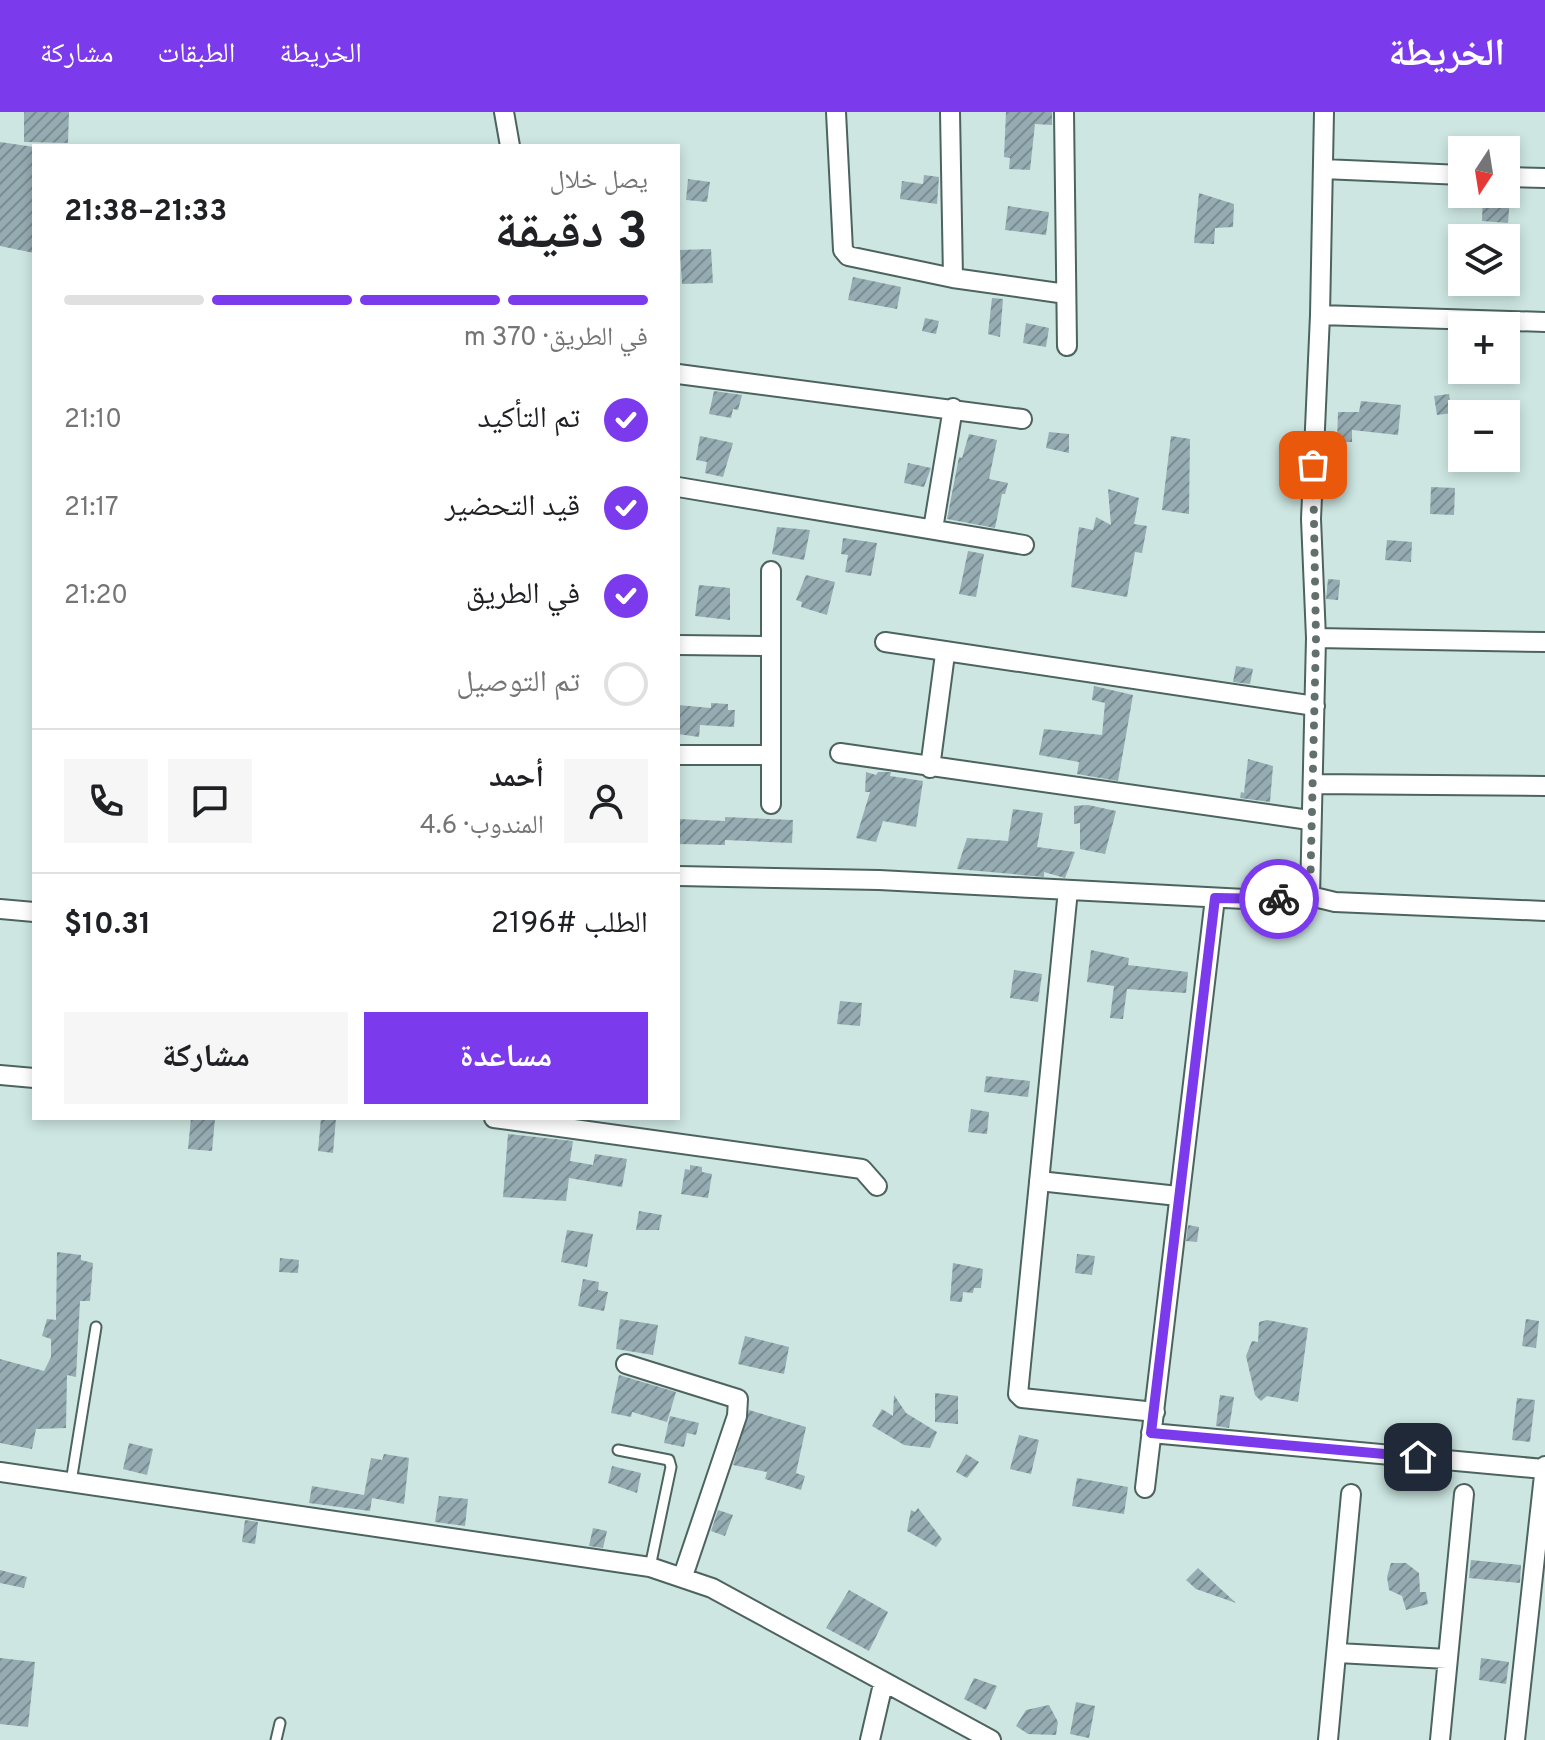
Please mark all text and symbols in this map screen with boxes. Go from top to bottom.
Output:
text: الخريطة [1388,31,1505,80]
text: مشاركة [40,37,114,73]
text: الطبقات [158,37,235,73]
text: الخريطة [279,37,362,73]
north arrow [1448,136,1520,208]
map controls [1448,136,1520,472]
text: يصل خلال [550,165,648,198]
text: 21:33–21:38 [64,194,227,231]
text: 3 دقيقة [495,201,648,267]
button: layers [1448,224,1520,296]
button: + [1448,312,1520,384]
text: في الطريق · 370 m [464,322,648,355]
icon: check [604,398,648,442]
button: − [1448,400,1520,472]
text: تم التأكيد [477,401,580,438]
text: 21:10 [64,404,122,437]
pin [1279,431,1347,499]
icon: bag [1291,443,1335,487]
icon: check [604,486,648,530]
text: قيد التحضير [445,489,580,526]
text: 21:17 [64,492,119,525]
icon: check [604,574,648,618]
text: في الطريق [466,577,580,614]
text: 21:20 [64,580,128,613]
text: تم التوصيل [456,665,580,702]
button: phone [64,759,148,843]
button: chat [168,759,252,843]
button: person [564,759,648,843]
text: أحمد [489,760,544,797]
text: المندوب · 4.6 [420,810,544,843]
courier [1239,859,1319,939]
icon: bike [1257,877,1301,921]
text: الطلب #2196 [491,906,648,943]
text: $10.31 [64,907,151,944]
button: مشاركة [64,1012,348,1104]
button: مساعدة [364,1012,648,1104]
pin [1384,1423,1452,1491]
icon: home [1396,1435,1440,1479]

